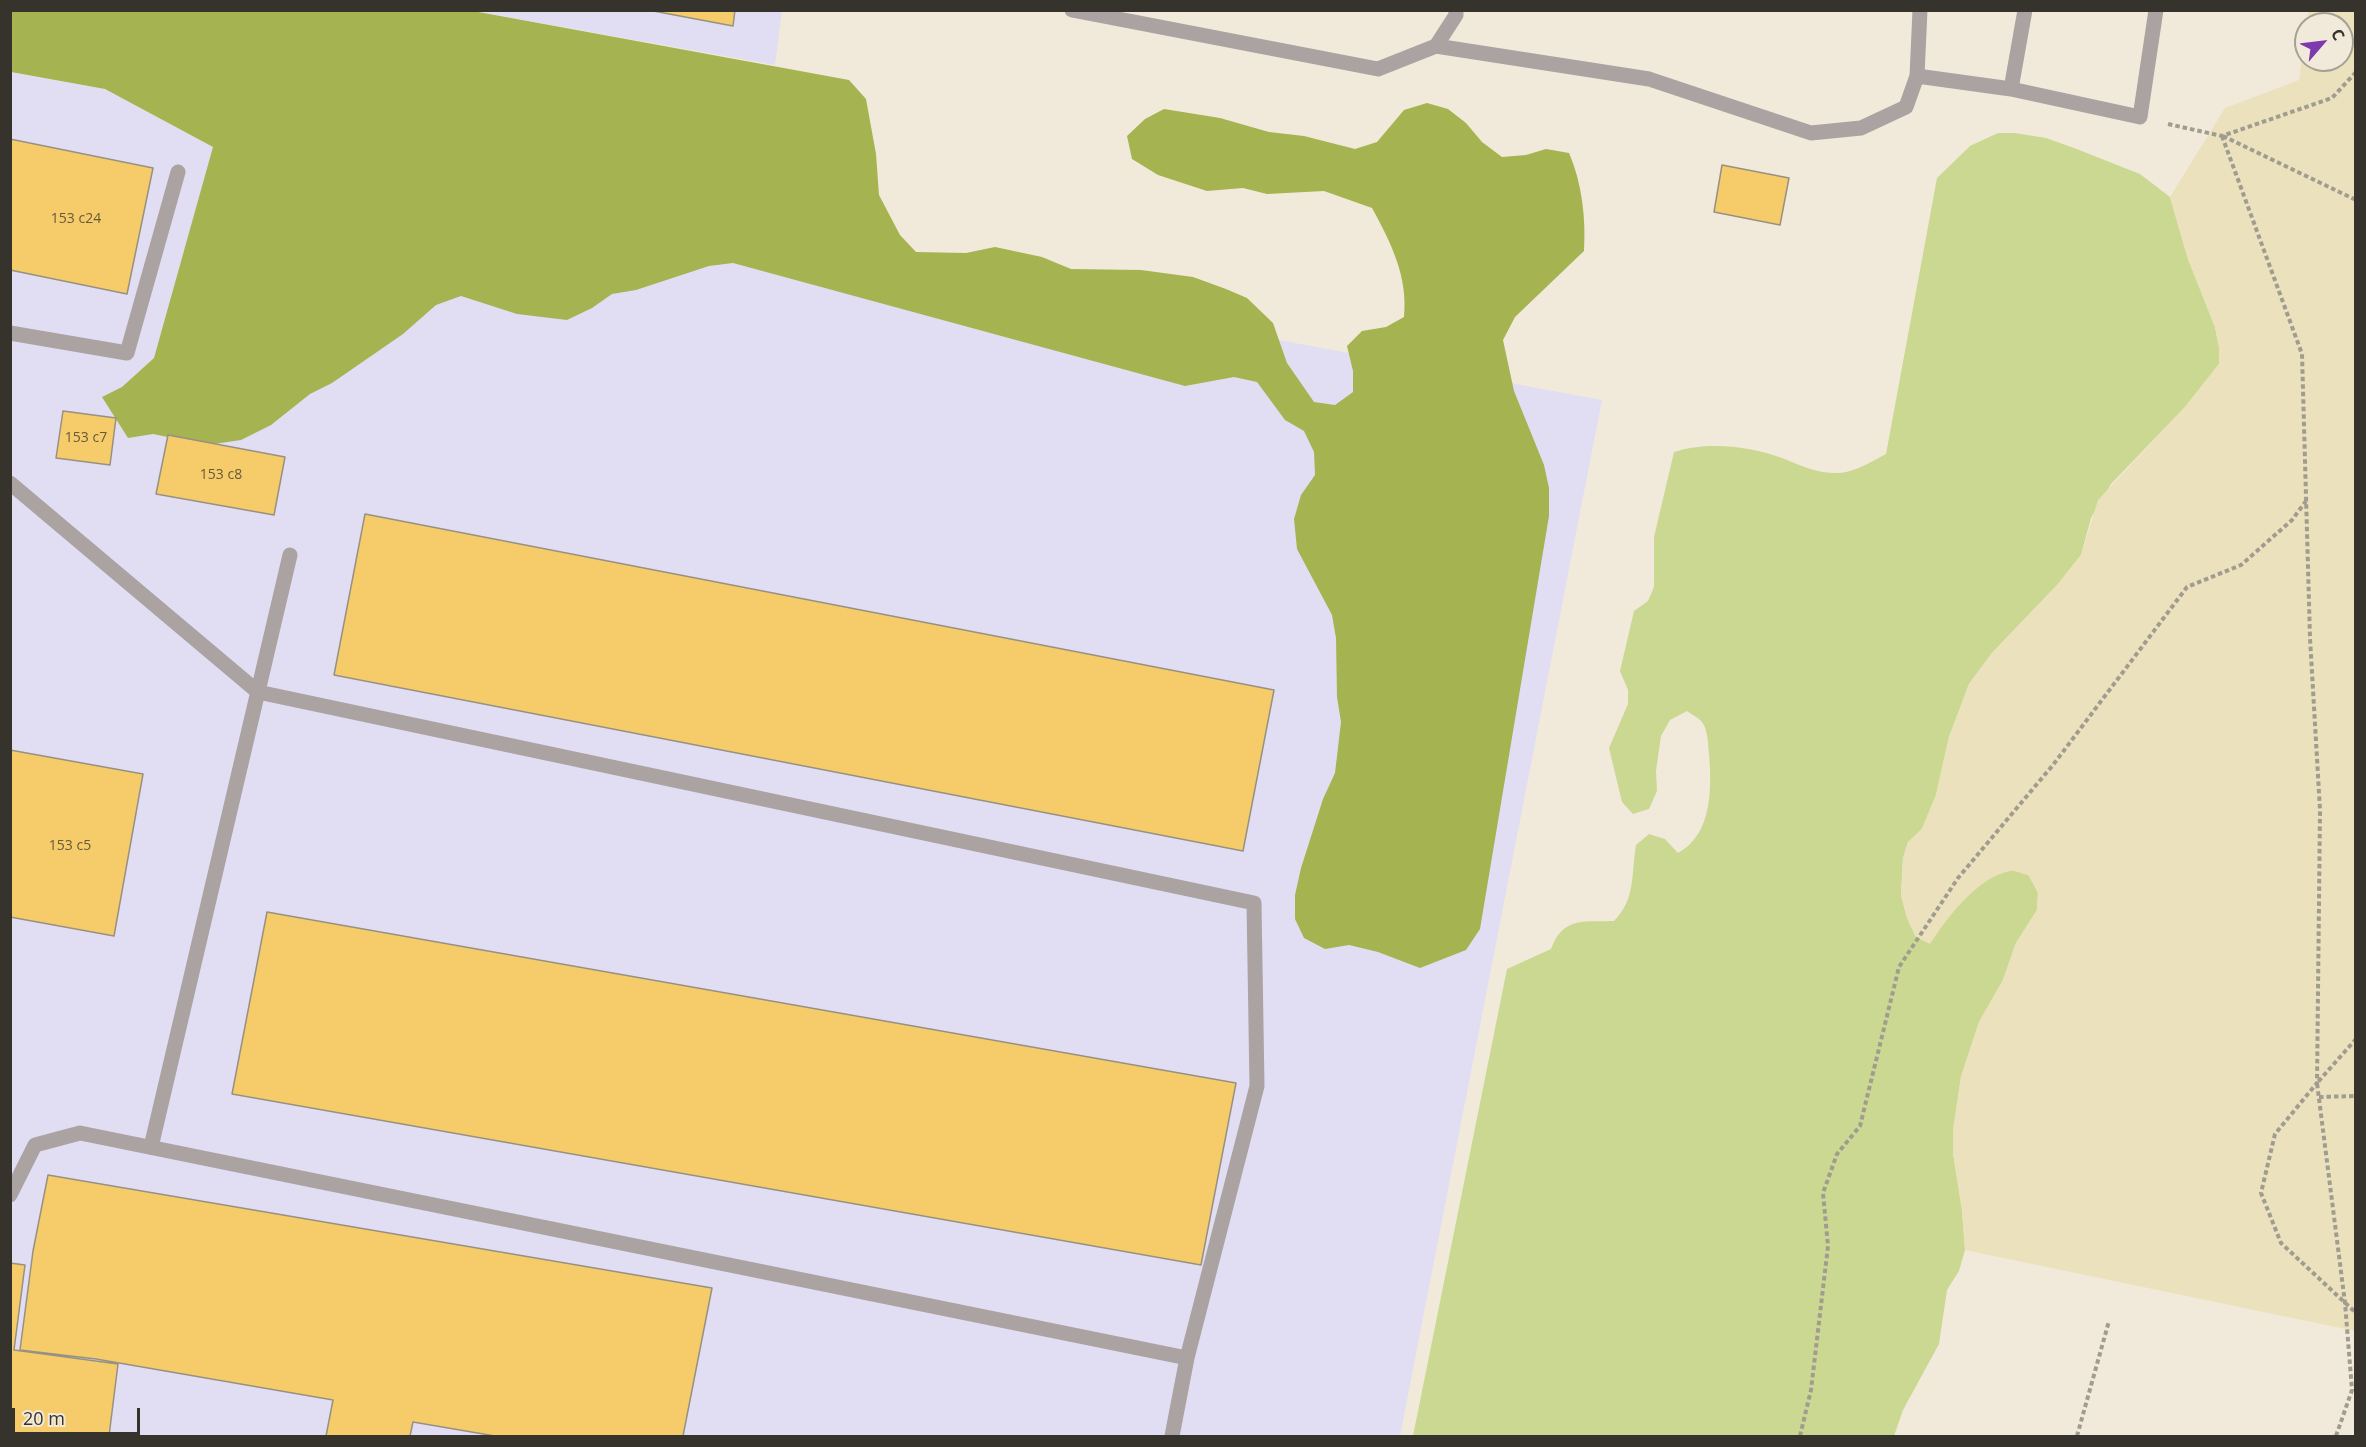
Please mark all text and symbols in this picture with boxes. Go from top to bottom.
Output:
north arrow [2294,12,2354,72]
text: С [2326,25,2350,44]
house number: 153 с24 [51,211,101,227]
house number: 153 с7 [65,430,107,446]
house number: 153 с8 [200,467,242,483]
house number: 153 с5 [49,838,91,854]
scale bar [15,1396,142,1434]
text: 20 m [23,1406,65,1430]

